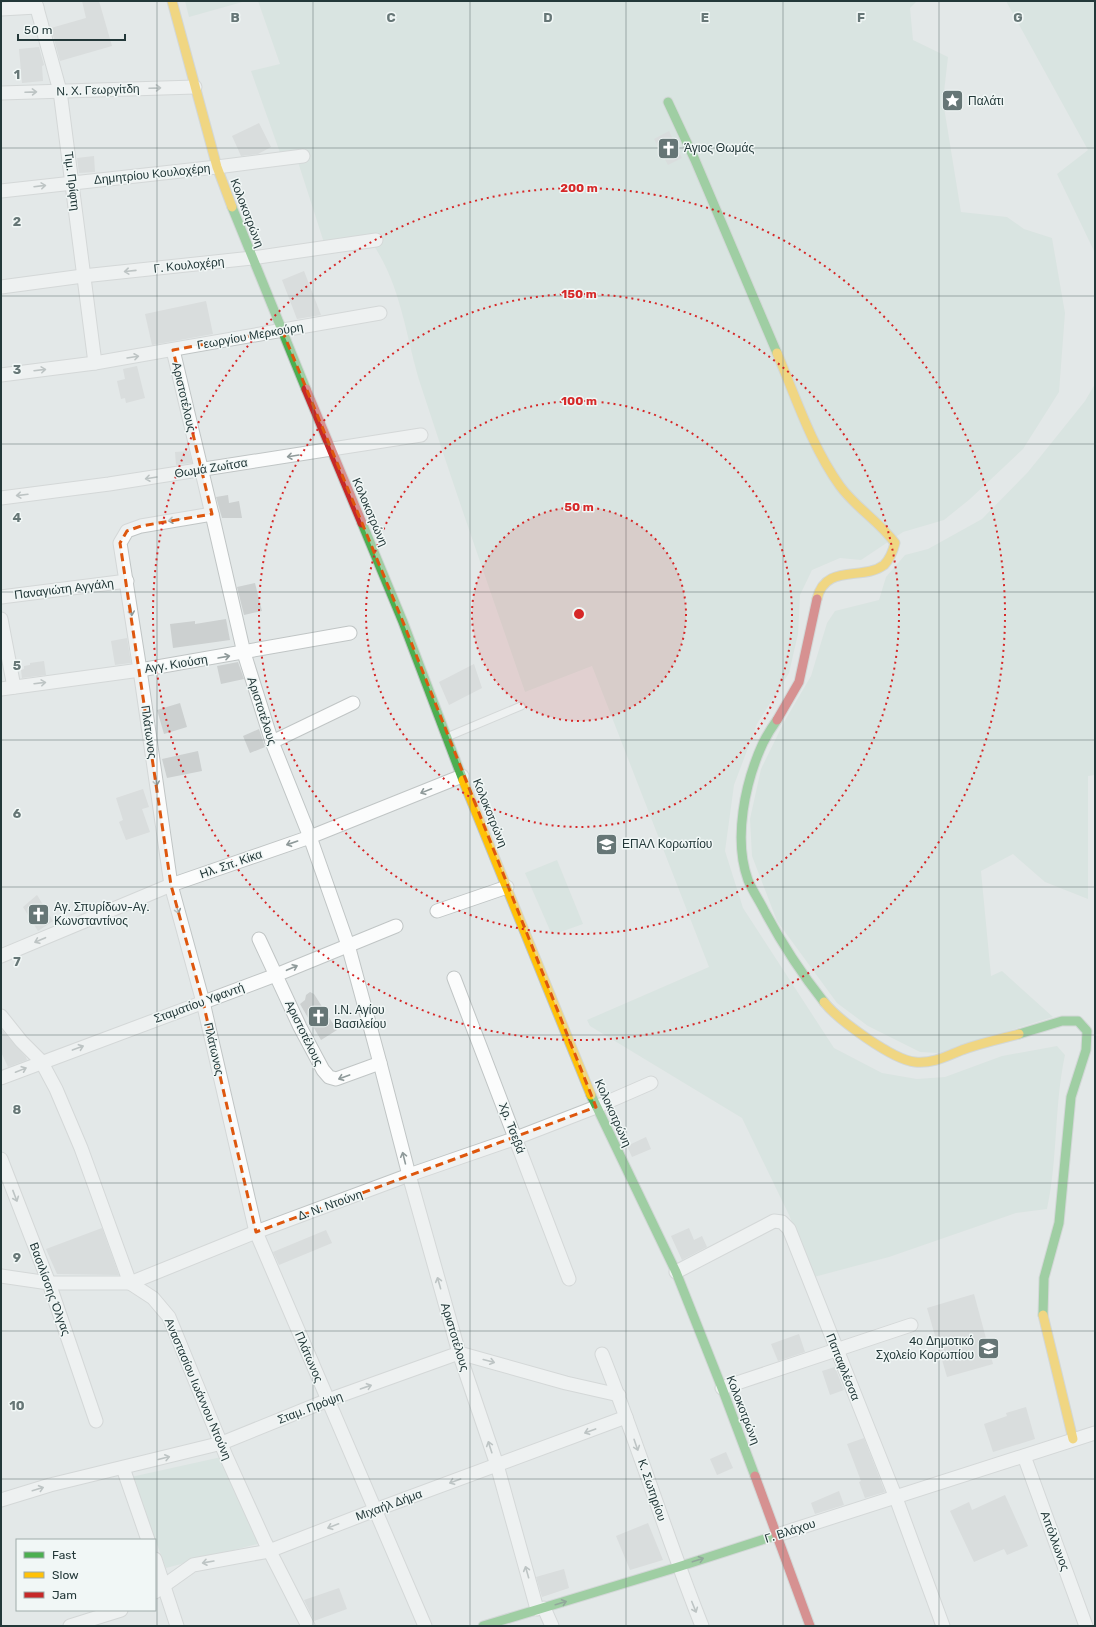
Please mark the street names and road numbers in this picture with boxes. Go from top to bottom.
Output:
street label: Ν. Χ. Γεωργίτδη [56,82,140,98]
street label: Τιμ. Πρίφτη [61,151,83,211]
street label: Δημητρίου Κουλοχέρη [93,161,211,187]
street label: Κολοκοτρώνη [227,177,267,249]
street label: Γ. Κουλοχέρη [153,254,225,276]
street label: Γεωργίου Μερκούρη [196,320,304,352]
street label: Αριστοτέλους [169,361,199,433]
street label: Θωμά Ζωίτσα [173,455,249,481]
street label: Κολοκοτρώνη [349,476,391,548]
street label: Παναγιώτη Αγγάλη [13,576,115,602]
street label: Αγγ. Κιούση [143,652,209,676]
street label: Αριστοτέλους [244,675,280,747]
street label: Πλάτωνος [138,704,160,760]
street label: Κολοκοτρώνη [470,777,510,849]
street label: Ηλ. Σπ. Κίκα [198,847,264,881]
street label: Σταματίου Υφαντή [152,980,246,1026]
street label: Αριστοτέλους [282,998,326,1068]
street label: Πλάτωνος [201,1021,227,1077]
street label: Κολοκοτρώνη [592,1077,634,1149]
street label: Χρ. Τσεβά [496,1101,528,1155]
street label: Δ. Ν. Ντούνη [296,1187,364,1223]
street label: Βασιλίσσης Όλγας [27,1241,73,1338]
street label: Αριστοτέλους [438,1301,472,1373]
street label: Αναστασίου Ιωάννου Ντούνη [162,1316,234,1462]
street label: Πλάτωνος [292,1329,326,1385]
street label: Παπαφλέσσα [823,1331,863,1403]
street label: Κολοκοτρώνη [723,1374,763,1446]
street label: Σταμ. Πρόψη [275,1389,345,1427]
street label: Κ. Σωτηρίου [635,1457,669,1523]
street label: Μιχαήλ Δήμα [354,1486,424,1524]
street label: Απόλλωνος [1038,1509,1072,1573]
street label: Γ. Βλάχου [763,1516,817,1546]

